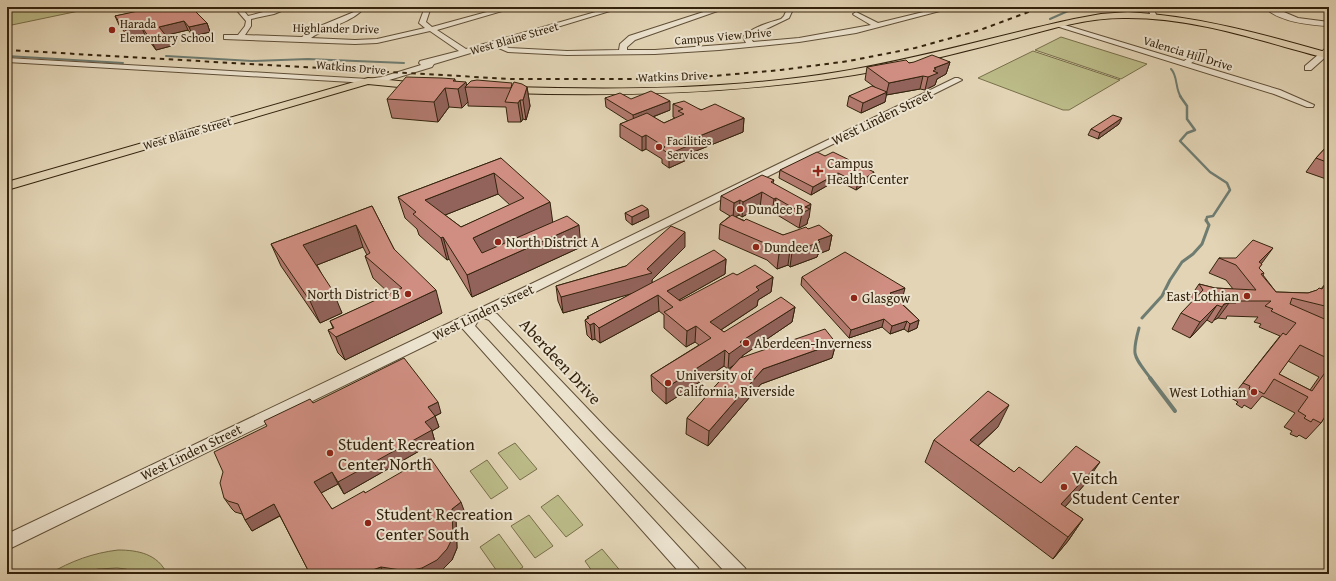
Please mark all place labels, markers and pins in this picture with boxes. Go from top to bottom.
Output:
place label: Harada Elementary School [120,15,215,46]
marker: Harada Elementary School [107,25,117,35]
place label: Facilities Services [667,132,712,163]
marker: Facilities Services [654,142,664,152]
place label: Campus Health Center [827,153,909,189]
marker: Campus Health Center [812,165,824,177]
place label: Dundee B [748,199,804,219]
marker: Dundee B [735,204,745,214]
place label: North District A [506,232,600,252]
marker: North District A [493,237,503,247]
place label: Dundee A [764,237,821,257]
marker: Dundee A [751,242,761,252]
place label: North District B [307,284,400,304]
place label: East Lothian [1167,286,1239,306]
place label: Glasgow [862,288,910,308]
marker: North District B [403,289,413,299]
marker: East Lothian [1242,291,1252,301]
marker: Glasgow [849,293,859,303]
place label: Aberdeen-Inverness [754,333,872,353]
marker: Aberdeen-Inverness [741,338,751,348]
place label: University of California, Riverside [676,365,795,401]
marker: University of California, Riverside [663,378,673,388]
place label: West Lothian [1169,382,1246,402]
marker: West Lothian [1249,387,1259,397]
place label: Student Recreation Center North [338,431,475,476]
marker: Student Recreation Center North [325,448,335,458]
place label: Veitch Student Center [1072,465,1180,510]
marker: Veitch Student Center [1059,482,1069,492]
place label: Student Recreation Center South [376,501,513,546]
marker: Student Recreation Center South [363,518,373,528]

